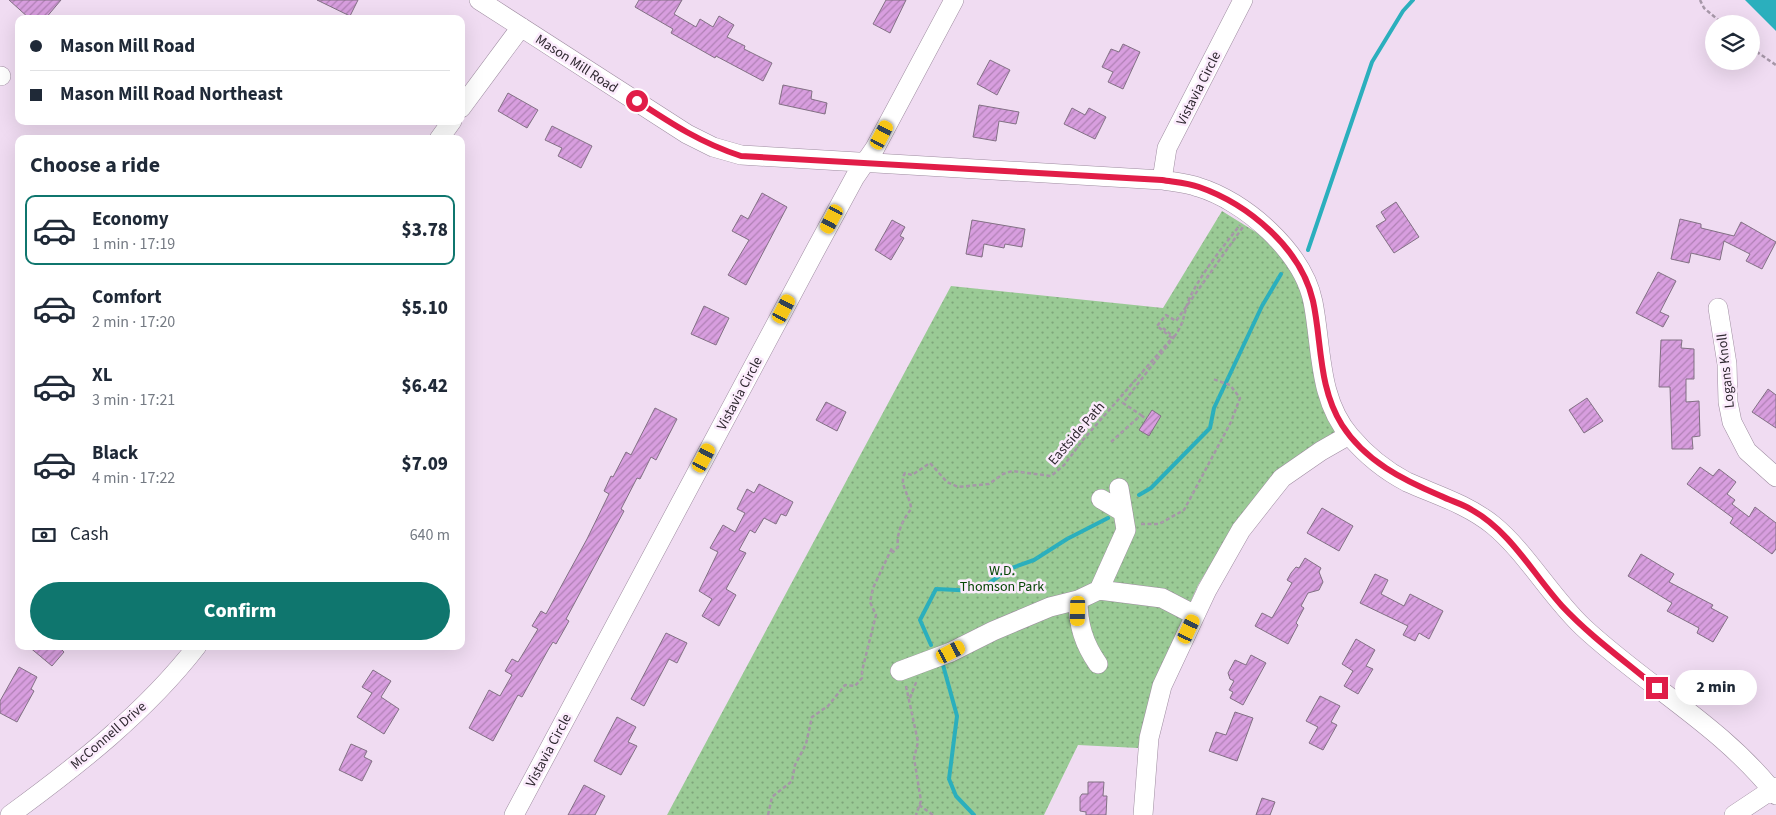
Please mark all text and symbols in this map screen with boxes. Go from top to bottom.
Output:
map controls [1705,15,1760,70]
button: layers [1705,15,1760,70]
street label: Mason Mill Road [531,30,622,98]
text: Mason Mill Road [60,33,195,60]
street label: Vistavia Circle [1172,48,1226,129]
text: Mason Mill Road Northeast [60,81,283,108]
route start [626,90,648,112]
car [868,118,895,152]
text: Choose a ride [30,149,160,181]
car [818,202,845,236]
text: Economy [92,206,169,233]
icon: car [32,208,77,253]
text: $3.78 [402,217,448,244]
text: 1 min · 17:19 [92,233,175,255]
text: Comfort [92,284,162,311]
icon: car [32,286,77,331]
car [770,292,797,326]
text: $5.10 [402,295,448,322]
text: 2 min · 17:20 [92,311,175,333]
street label: Logans Knoll [1712,332,1740,409]
street label: Vistavia Circle [712,353,768,434]
text: XL [92,362,113,389]
icon: car [32,364,77,409]
text: $6.42 [402,373,448,400]
text: 3 min · 17:21 [92,389,175,411]
street label: Eastside Path [1044,398,1110,470]
text: Black [92,440,138,467]
car [690,441,717,475]
icon: car [32,442,77,487]
text: $7.09 [402,451,448,478]
text: 4 min · 17:22 [92,467,175,489]
icon: cash [30,521,58,549]
text: Cash [70,521,109,548]
text: 640 m [410,524,450,546]
park label: W.D. Thomson Park [960,561,1044,597]
button: Confirm [30,582,450,640]
car [1070,596,1085,626]
car [1175,612,1202,646]
car [934,639,967,665]
callout: 2 min [1674,670,1757,706]
text: 2 min [1696,676,1736,698]
route end [1646,677,1668,699]
street label: McConnell Drive [66,697,151,774]
street label: Vistavia Circle [521,710,577,791]

